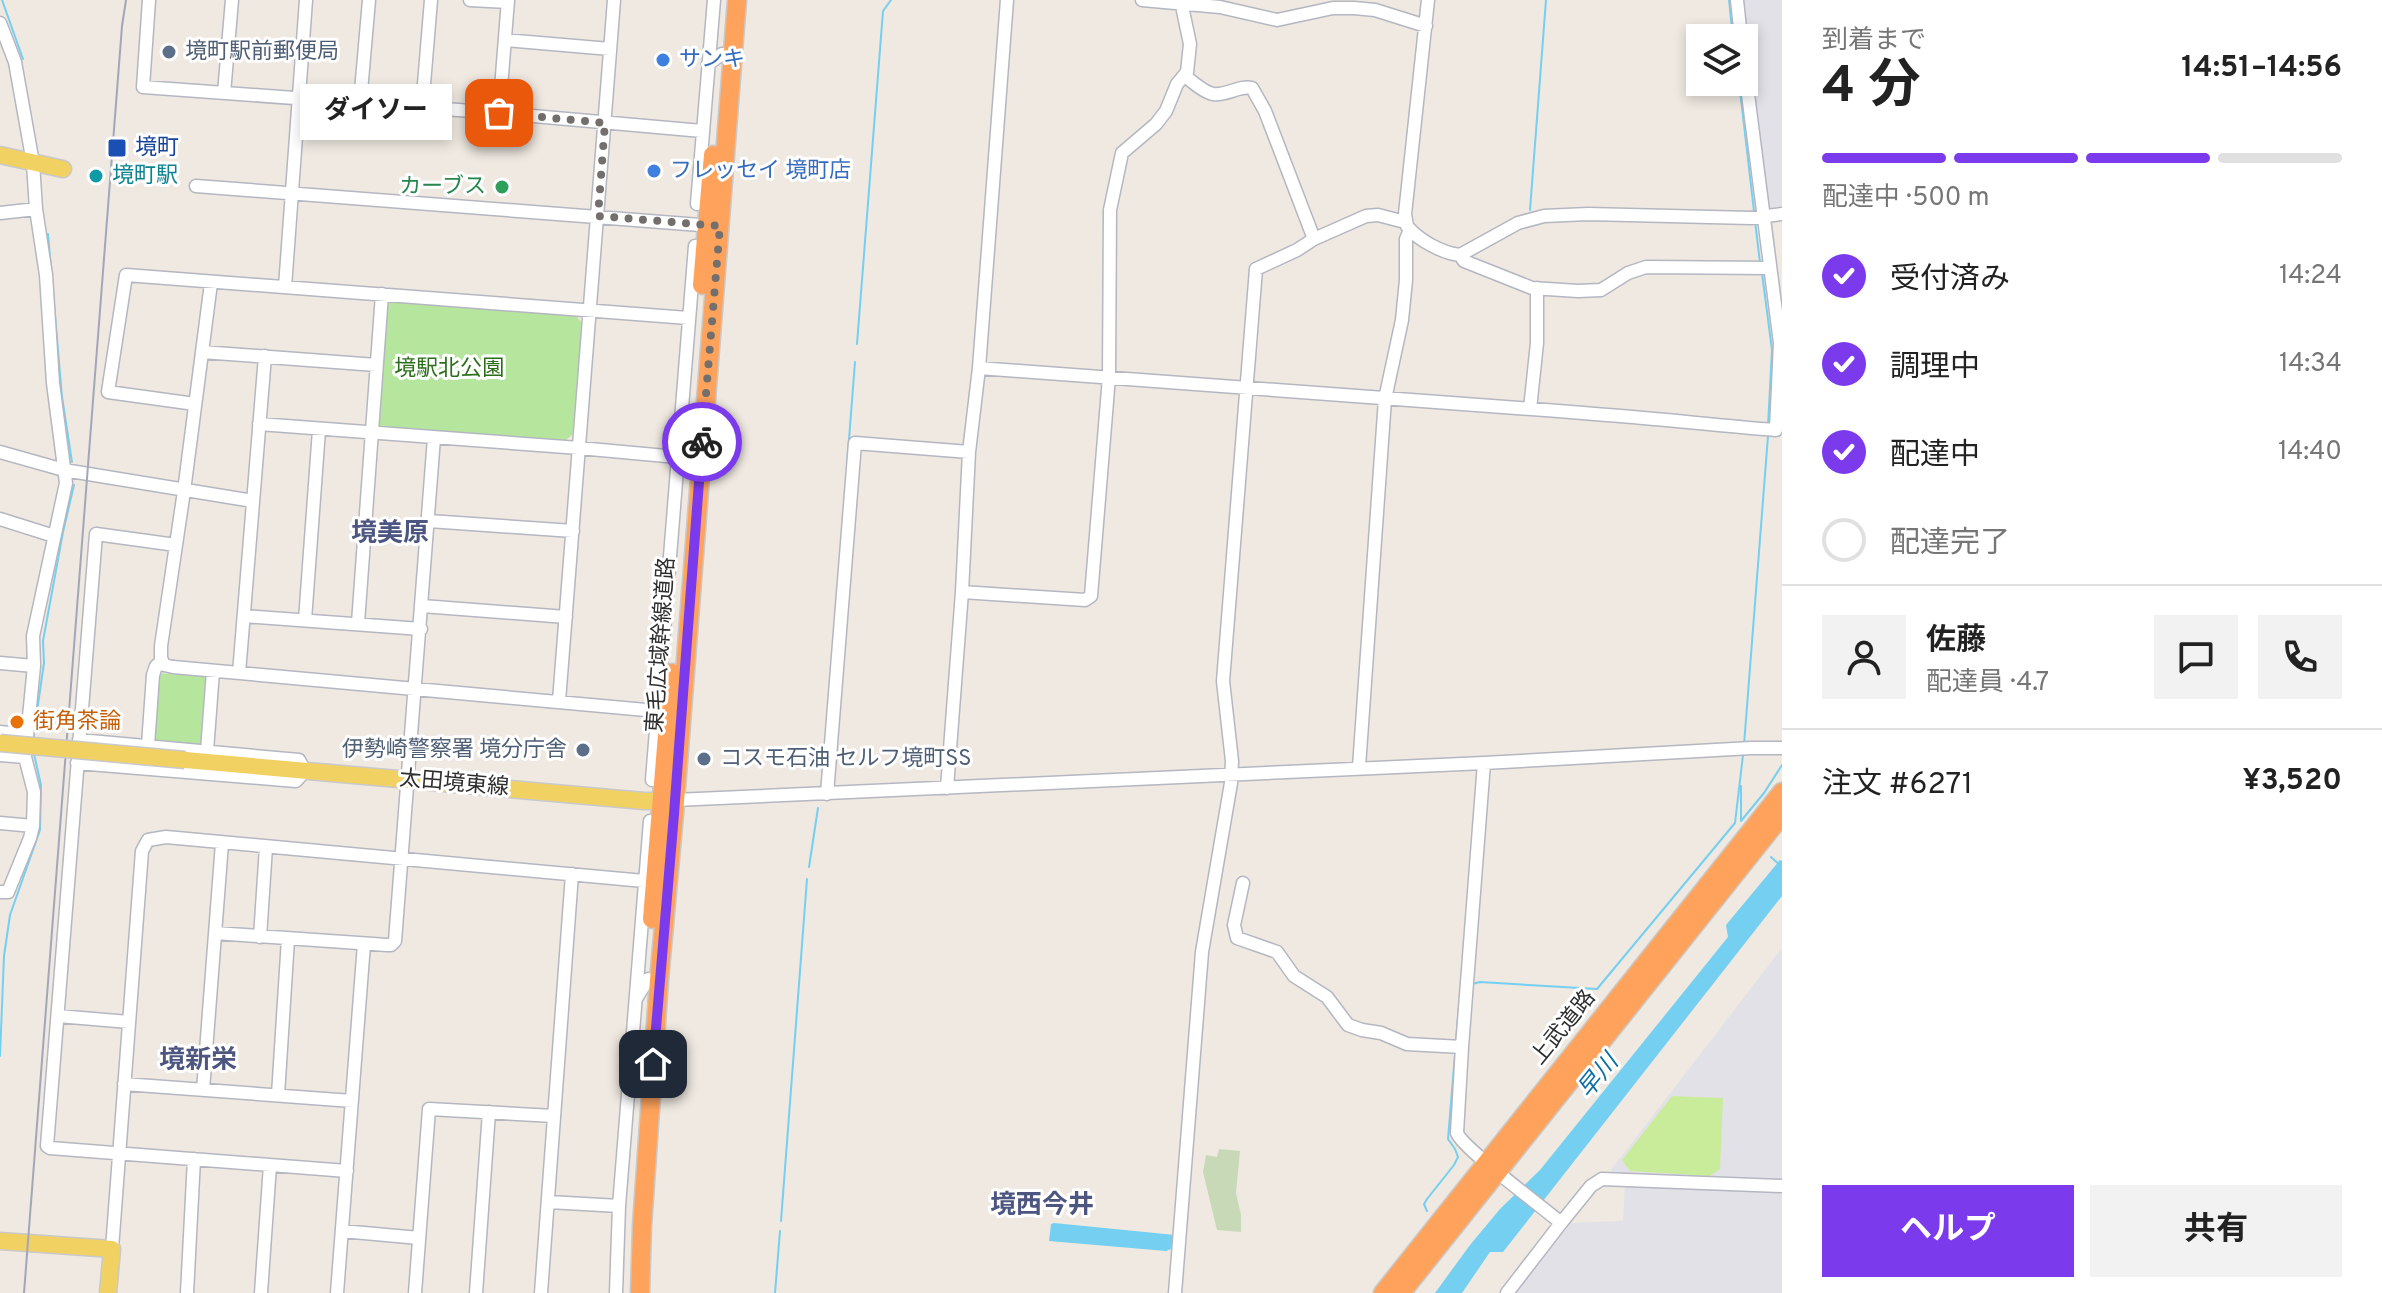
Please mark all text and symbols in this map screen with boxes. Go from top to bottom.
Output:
map controls [1686,24,1758,96]
button: layers [1686,24,1758,96]
text: 到着まで [1822,25,1926,58]
place label: 境町駅前郵便局 [185,39,339,66]
marker: 境町駅前郵便局 [160,43,178,61]
place label: サンキ [679,47,745,74]
text: 14:51–14:56 [2181,50,2342,87]
marker: サンキ [654,51,672,69]
text: 4 分 [1822,55,1920,121]
pin [465,79,533,147]
callout: ダイソー [299,85,451,141]
icon: bag [477,91,521,135]
text: ダイソー [324,95,428,128]
place label: 境町 [135,135,179,162]
marker: 境町 [106,137,128,159]
place label: フレッセイ 境町店 [670,158,851,185]
marker: フレッセイ 境町店 [645,162,663,180]
place label: 境町駅 [112,163,178,190]
marker: 境町駅 [87,167,105,185]
place label: カーブス [399,174,486,201]
marker: カーブス [493,178,511,196]
text: 配達中 · 500 m [1822,182,1990,215]
icon: check [1822,254,1866,298]
text: 14:24 [2279,260,2342,293]
text: 受付済み [1890,262,2010,299]
icon: check [1822,342,1866,386]
text: 14:34 [2279,348,2342,381]
text: 調理中 [1890,350,1980,387]
park label: 境駅北公園 [394,356,504,383]
courier [662,402,742,482]
icon: bike [680,420,724,464]
icon: check [1822,430,1866,474]
text: 14:40 [2278,436,2342,469]
text: 配達中 [1890,438,1980,475]
district label: 境美原 [351,518,429,551]
text: 配達完了 [1890,526,2010,563]
street label: 東毛広域幹線道路 [642,556,682,734]
button: person [1822,615,1906,699]
button: chat [2154,615,2238,699]
button: phone [2258,615,2342,699]
text: 佐藤 [1926,623,1986,660]
text: 配達員 · 4.7 [1926,667,2049,700]
place label: 街角茶論 [33,709,121,736]
marker: 街角茶論 [8,713,26,731]
place label: 伊勢崎警察署 境分庁舎 [342,737,567,764]
marker: 伊勢崎警察署 境分庁舎 [574,741,592,759]
place label: コスモ石油 セルフ境町SS [720,746,972,773]
marker: コスモ石油 セルフ境町SS [695,750,713,768]
text: ¥3,520 [2243,763,2342,800]
street label: 太田境東線 [398,766,510,802]
text: 注文 #6271 [1822,767,1973,804]
street label: 上武道路 [1526,985,1602,1071]
pin [619,1030,687,1098]
icon: home [631,1042,675,1086]
district label: 境新栄 [159,1045,237,1078]
water label: 早川 [1572,1047,1628,1105]
button: ヘルプ [1822,1185,2074,1277]
button: 共有 [2090,1185,2342,1277]
district label: 境西今井 [990,1190,1094,1223]

